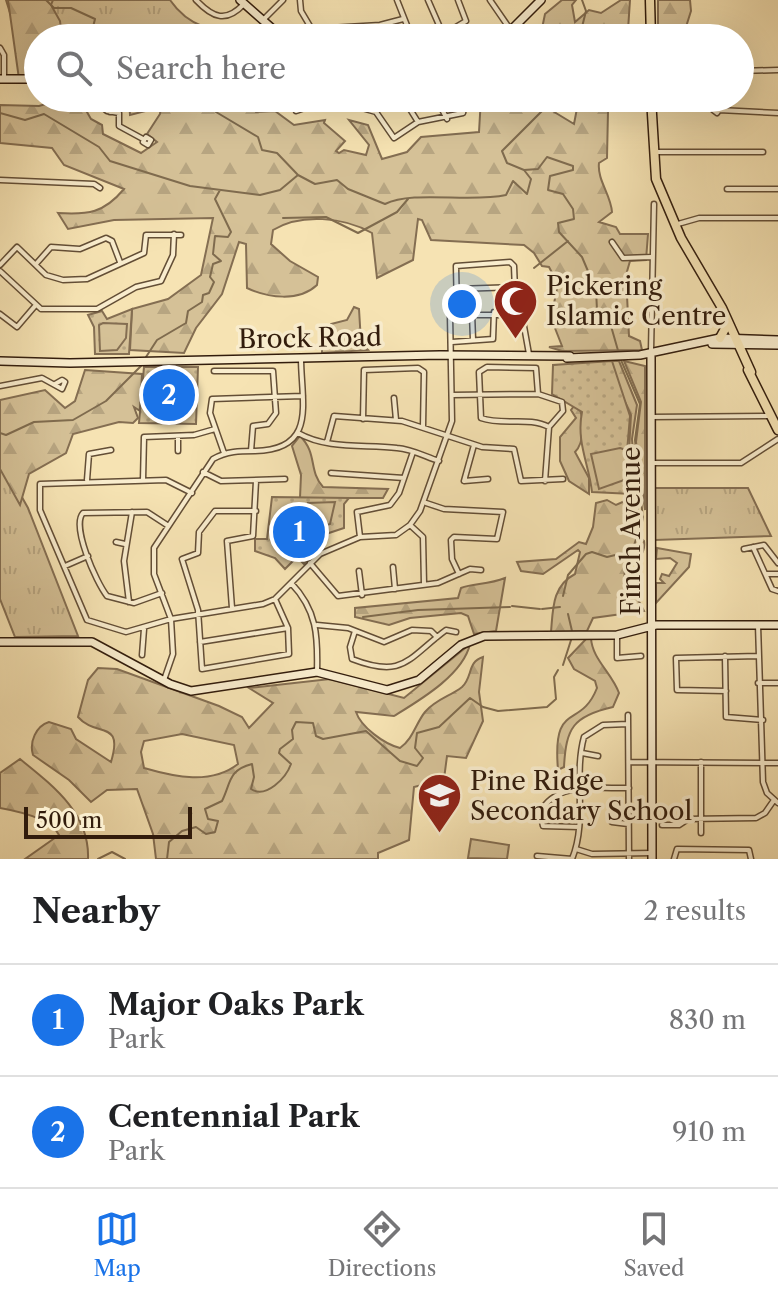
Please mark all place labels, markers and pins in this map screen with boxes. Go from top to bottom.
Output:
place label: Pickering Islamic Centre [546,270,726,332]
mosque icon: Pickering Islamic Centre [491,277,539,340]
pin: 2 [143,365,195,425]
pin: 1 [273,502,325,562]
place label: Pine Ridge Secondary School [470,765,692,827]
school or university icon: Pine Ridge Secondary School [415,772,463,835]

